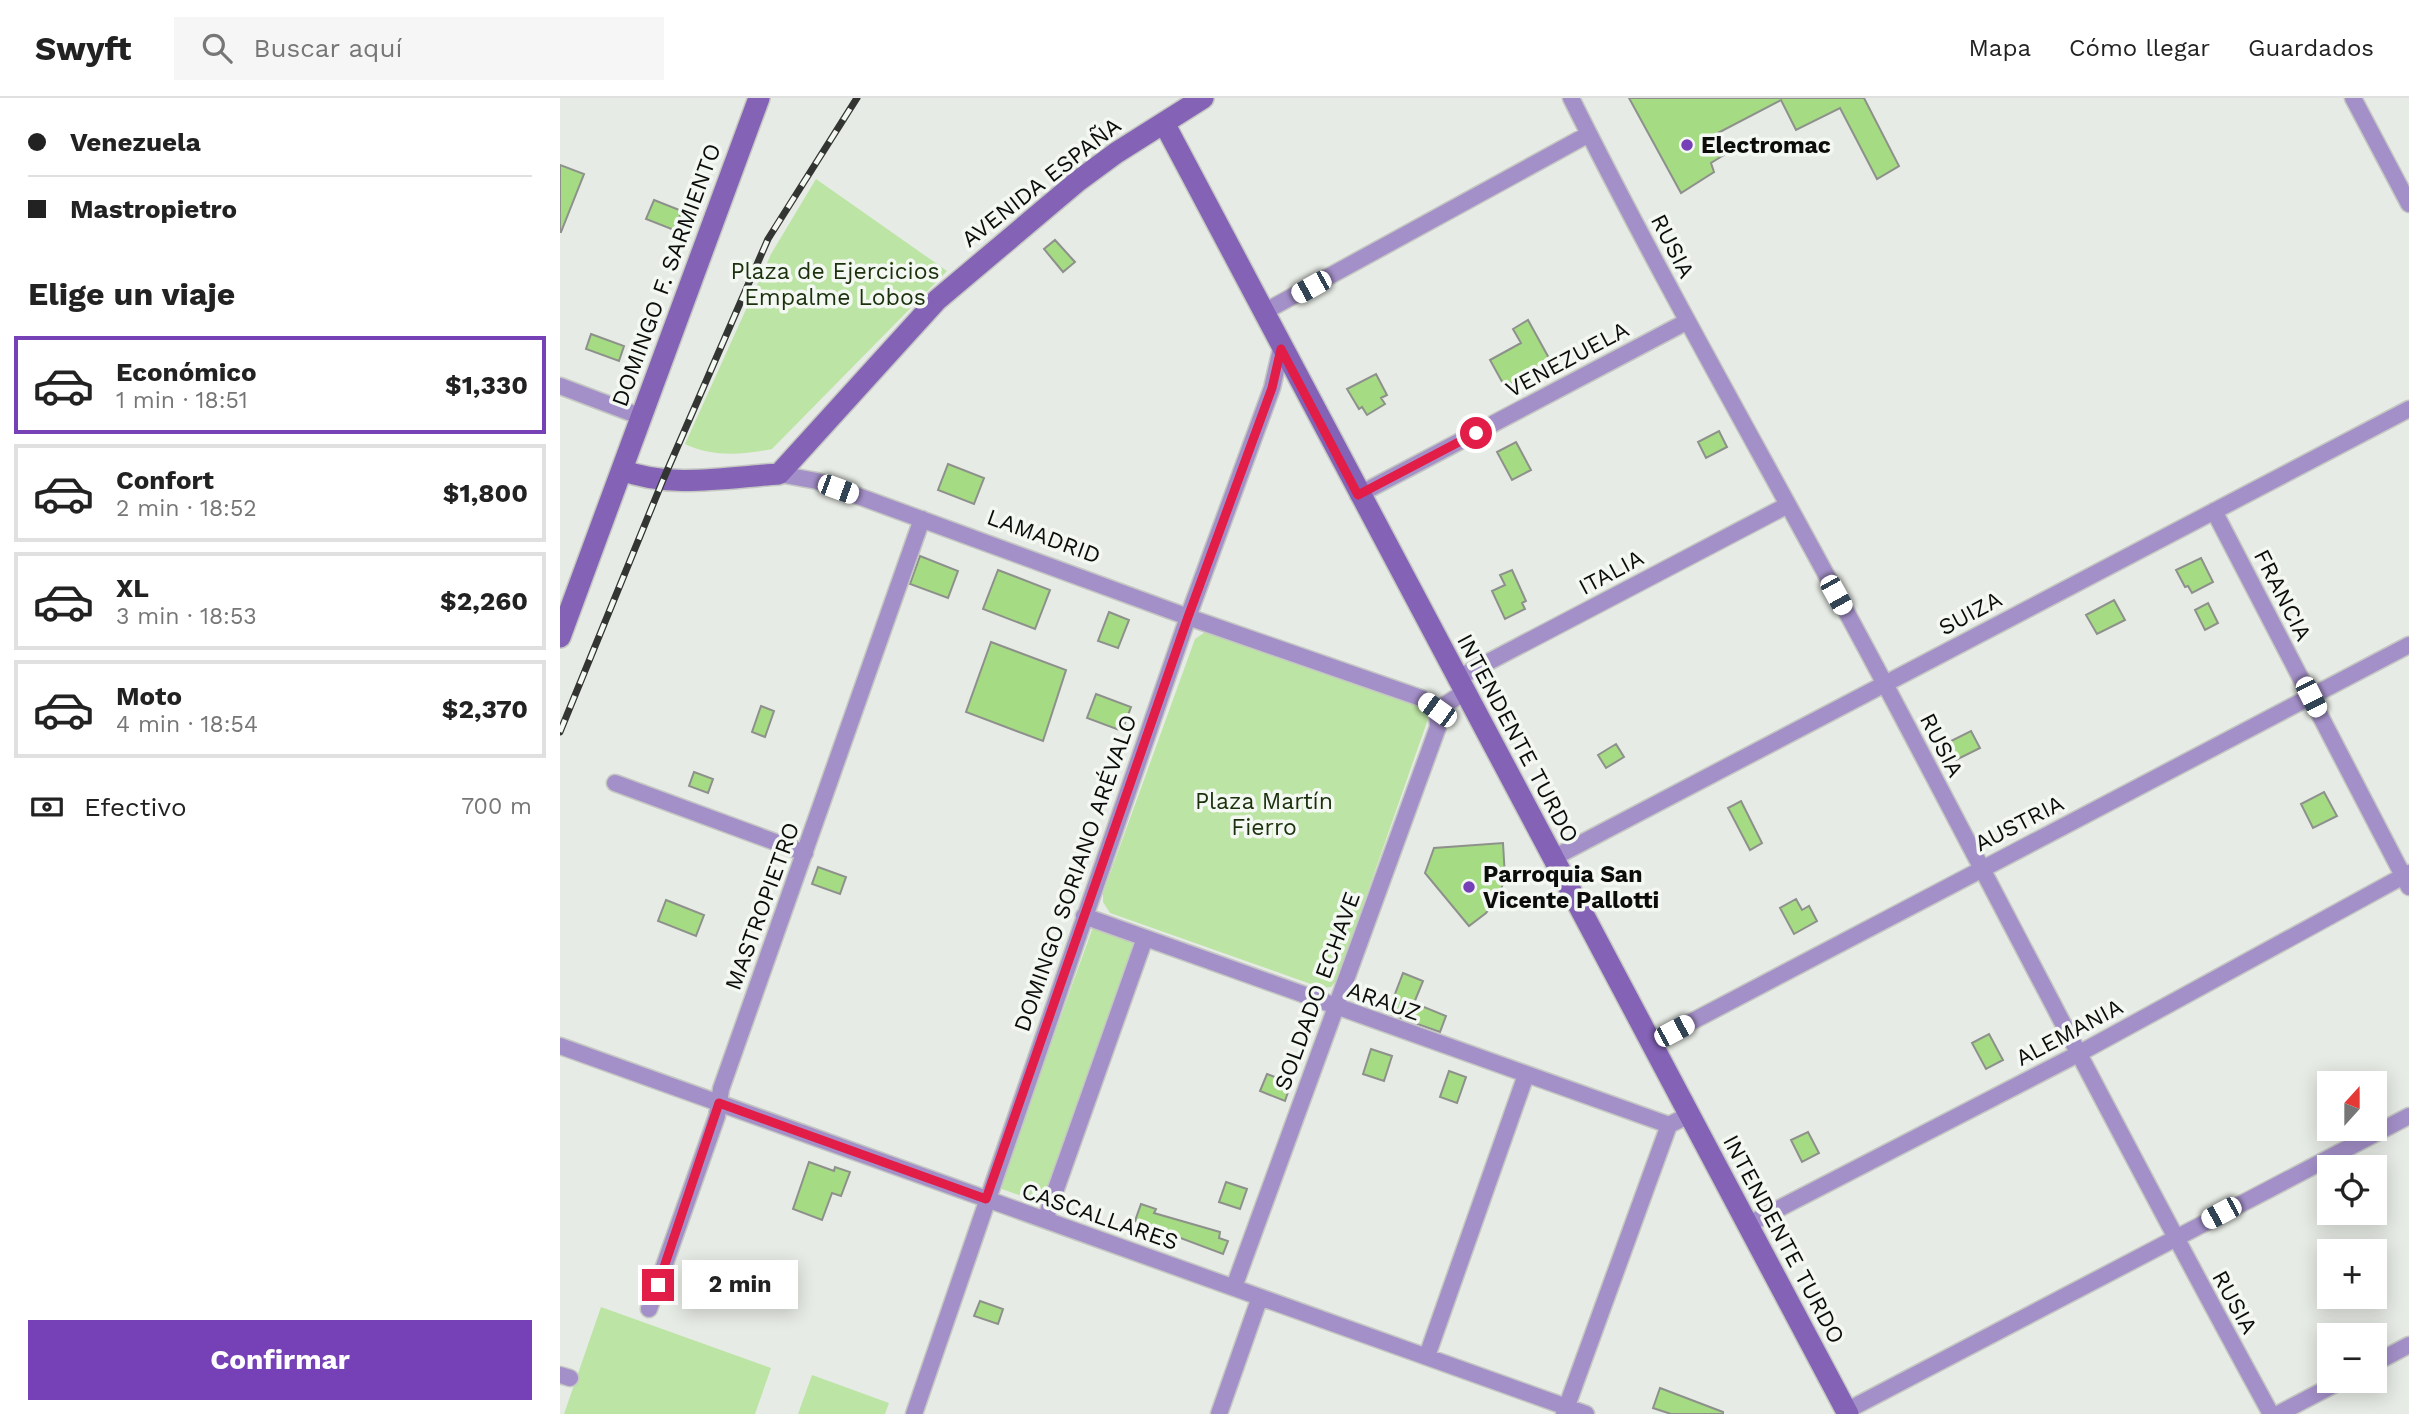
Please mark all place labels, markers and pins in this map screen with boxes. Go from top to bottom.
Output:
place label: Electromac [1701,132,1831,159]
marker: Electromac [1679,137,1695,153]
place label: Parroquia San Vicente Pallotti [1483,861,1659,914]
marker: Parroquia San Vicente Pallotti [1461,879,1477,895]

